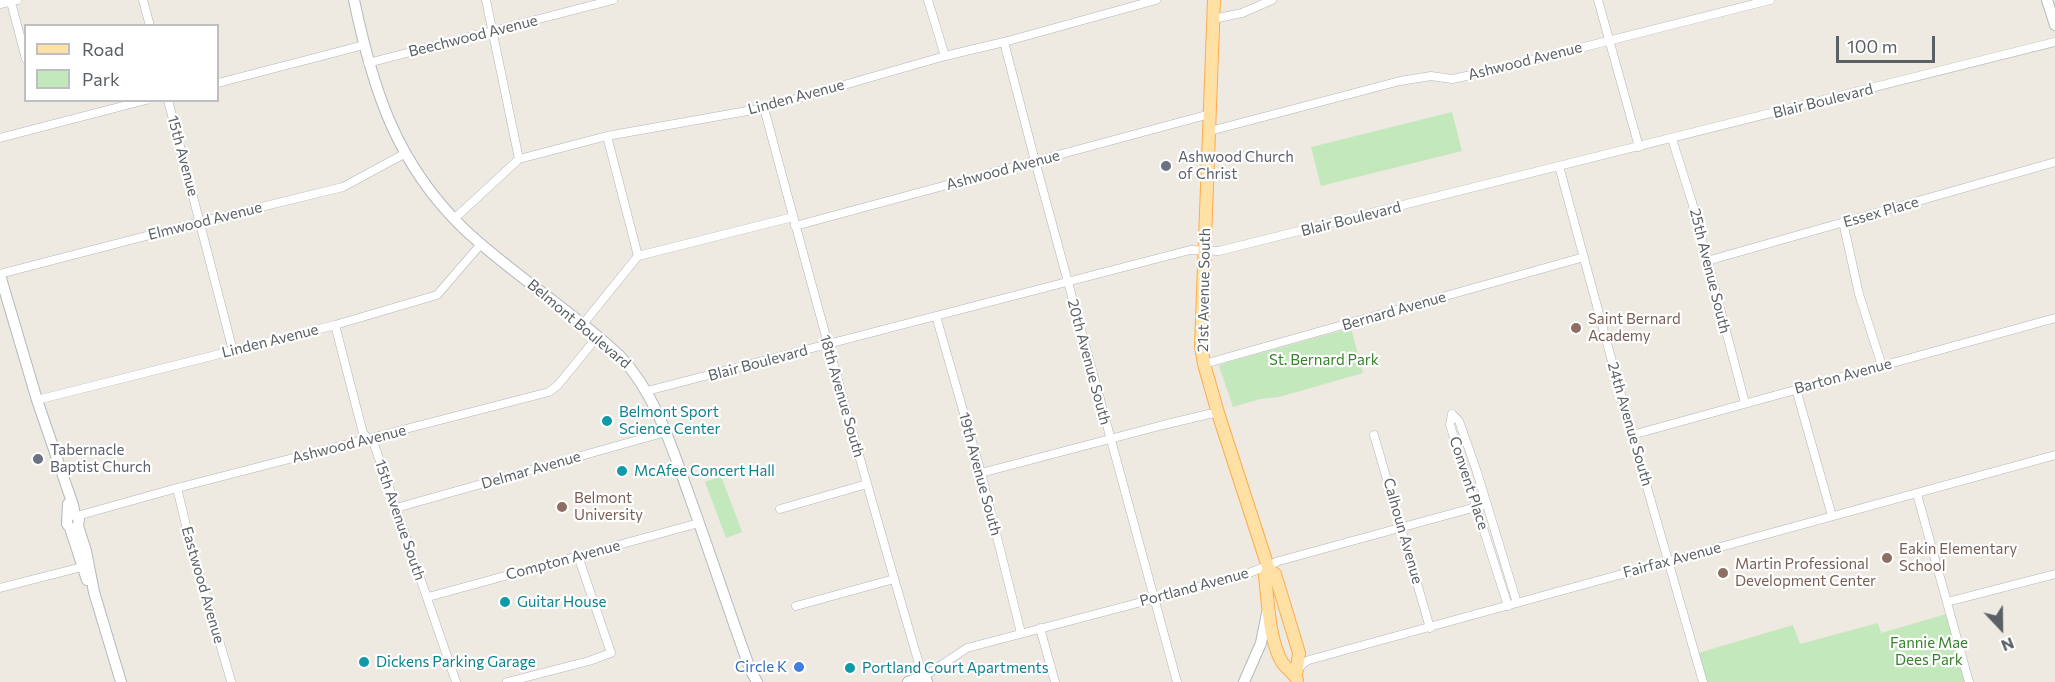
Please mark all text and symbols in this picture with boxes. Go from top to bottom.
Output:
street label: Beechwood Avenue [407,11,539,61]
legend [24,24,219,102]
scale bar [1839,24,1938,62]
text: 100 m [1847,35,1897,57]
text: Road [82,38,124,60]
street label: Ashwood Avenue [1466,38,1584,84]
text: Park [82,68,120,90]
street label: Linden Avenue [746,75,846,119]
street label: Blair Boulevard [1771,80,1875,122]
street label: 15th Avenue [164,114,202,198]
street label: Ashwood Avenue [944,146,1062,194]
place label: Ashwood Church of Christ [1178,148,1294,183]
marker: Ashwood Church of Christ [1159,159,1173,173]
street label: Essex Place [1841,193,1921,231]
street label: Elmwood Avenue [146,198,264,244]
street label: Blair Boulevard [1299,198,1403,240]
street label: 25th Avenue South [1686,207,1734,335]
street label: 21st Avenue South [1194,228,1214,352]
street label: Belmont Boulevard [524,276,634,372]
street label: Bernard Avenue [1340,288,1448,334]
street label: 20th Avenue South [1064,297,1114,427]
place label: Saint Bernard Academy [1588,310,1681,345]
street label: Linden Avenue [220,320,320,362]
marker: Saint Bernard Academy [1569,321,1583,335]
street label: 18th Avenue South [816,333,868,459]
street label: Blair Boulevard [706,341,810,385]
park label: St. Bernard Park [1269,351,1379,369]
street label: Barton Avenue [1792,354,1894,398]
street label: 24th Avenue South [1604,360,1656,488]
place label: Belmont Sport Science Center [619,403,721,438]
street label: 19th Avenue South [955,410,1005,538]
marker: Belmont Sport Science Center [600,414,614,428]
street label: Ashwood Avenue [290,421,408,467]
street label: Convent Place [1445,434,1493,532]
place label: Tabernacle Baptist Church [50,441,151,476]
street label: Delmar Avenue [479,447,583,493]
marker: Tabernacle Baptist Church [31,452,45,466]
street label: 15th Avenue South [371,457,429,583]
place label: McAfee Concert Hall [634,462,775,480]
marker: McAfee Concert Hall [615,464,629,478]
street label: Calhoun Avenue [1379,476,1427,586]
place label: Belmont University [574,489,643,524]
marker: Belmont University [555,500,569,514]
street label: Eastwood Avenue [178,524,228,646]
street label: Compton Avenue [504,536,622,584]
street label: Fairfax Avenue [1621,538,1723,582]
place label: Eakin Elementary School [1899,540,2017,575]
marker: Eakin Elementary School [1880,551,1894,565]
place label: Martin Professional Development Center [1735,555,1876,590]
street label: Portland Avenue [1138,564,1250,610]
marker: Martin Professional Development Center [1716,566,1730,580]
place label: Guitar House [517,593,606,611]
marker: Guitar House [498,595,512,609]
north arrow [1971,598,2031,658]
park label: Fannie Mae Dees Park [1890,634,1968,669]
text: N [1999,634,2017,656]
place label: Dickens Parking Garage [376,653,536,671]
marker: Dickens Parking Garage [357,655,371,669]
place label: Circle K [735,658,787,676]
place label: Portland Court Apartments [862,659,1048,677]
marker: Circle K [792,660,806,674]
marker: Portland Court Apartments [843,661,857,675]

